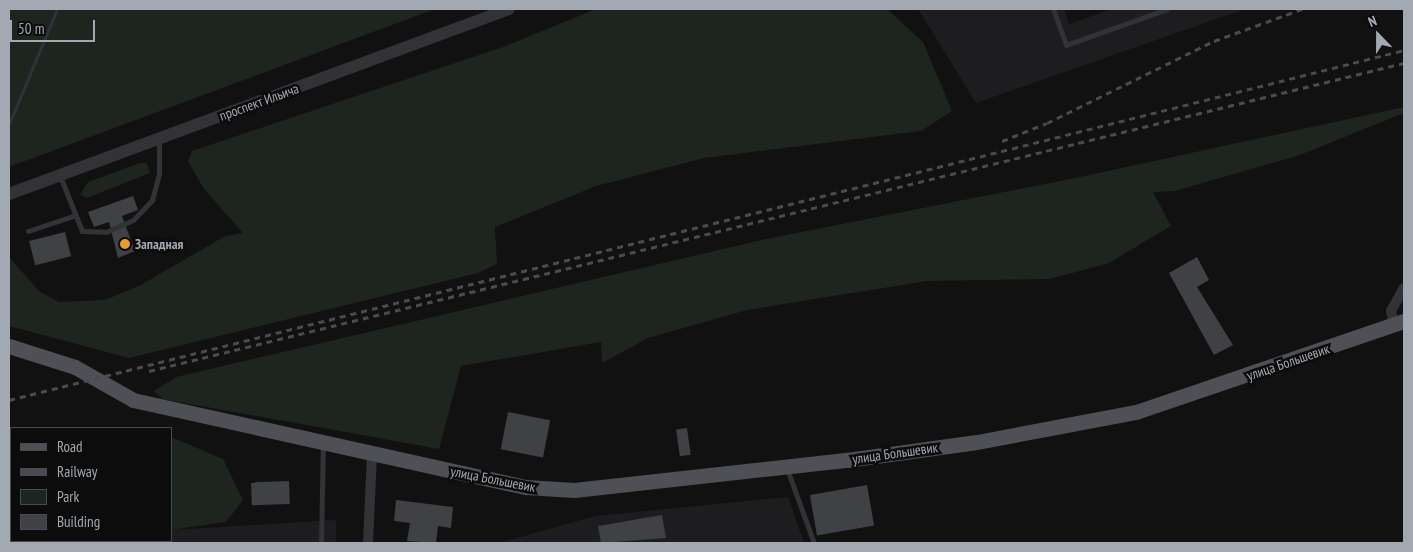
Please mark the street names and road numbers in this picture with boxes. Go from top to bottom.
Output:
street label: проспект Ильича [217,80,301,124]
street label: улица Большевик [1244,340,1332,384]
street label: улица Большевик [851,439,939,467]
street label: улица Большевик [449,463,537,495]

